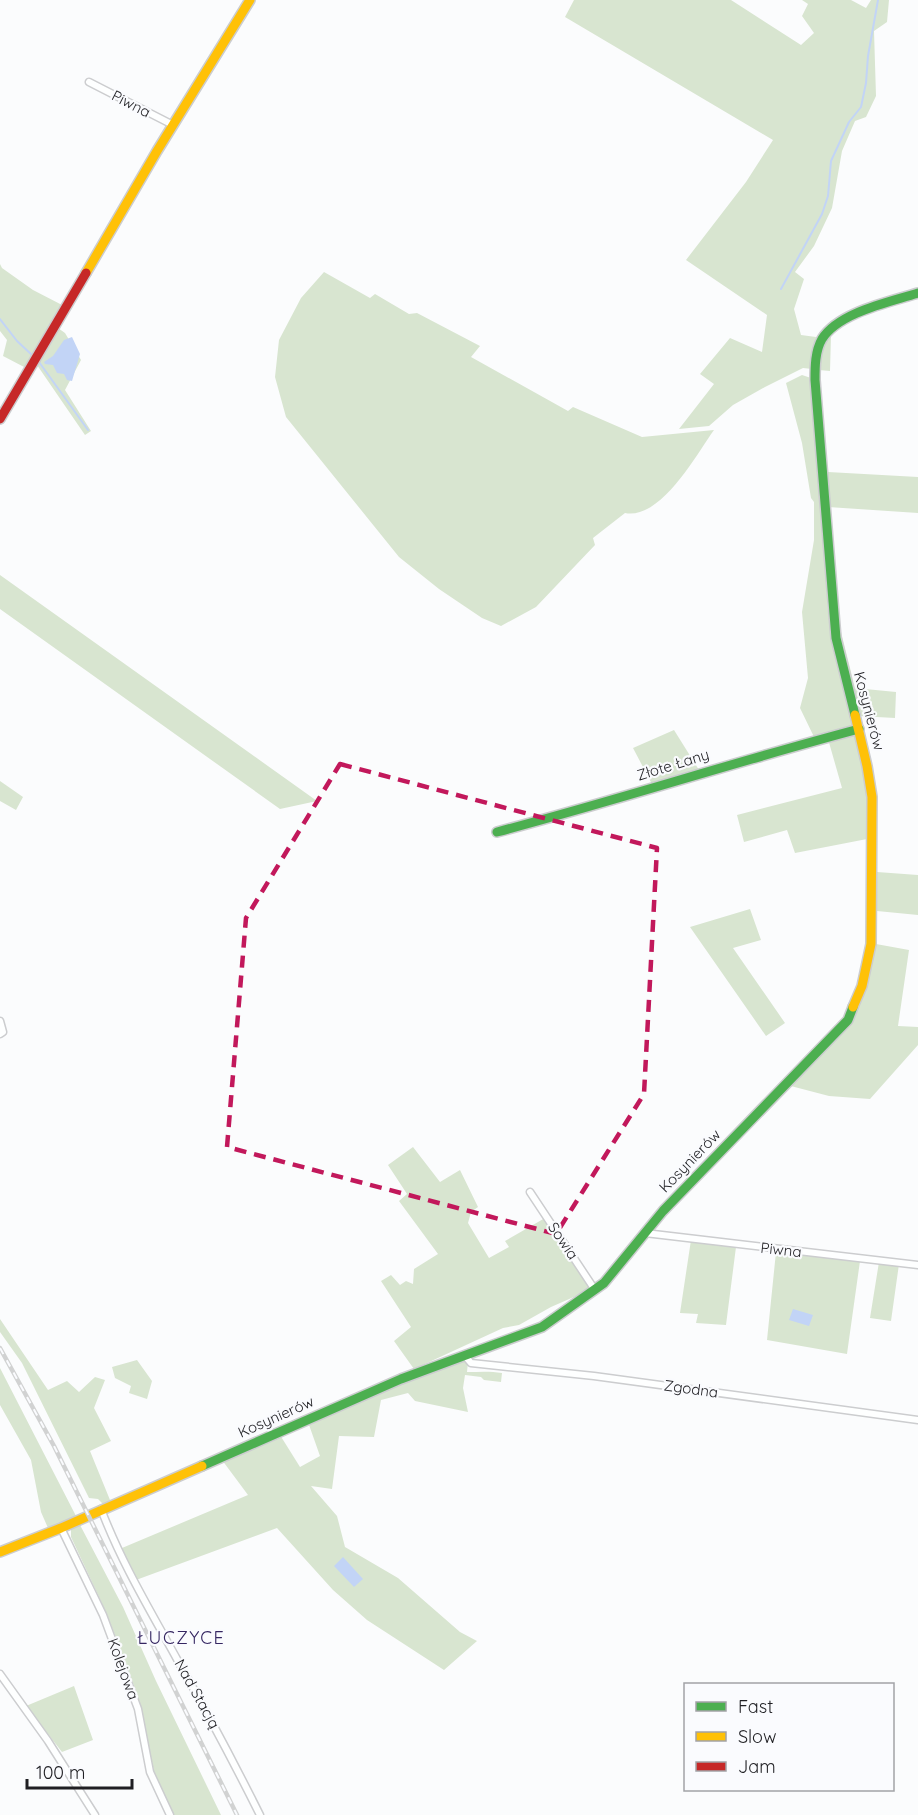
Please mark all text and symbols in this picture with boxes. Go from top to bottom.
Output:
street label: Piwna [109,86,154,121]
street label: Kosynierów [850,669,889,752]
street label: Złote Łany [634,745,711,785]
street label: Kosynierów [655,1125,725,1196]
street label: Sowia [544,1218,583,1263]
street label: Piwna [760,1238,803,1261]
street label: Zgodna [663,1375,719,1402]
street label: Kosynierów [235,1391,317,1442]
district label: ŁUCZYCE [137,1626,225,1649]
street label: Kolejowa [104,1635,143,1702]
street label: Nad Stacją [171,1656,224,1732]
legend [684,1683,894,1791]
text: Fast [738,1695,773,1718]
text: Slow [738,1725,776,1748]
scale bar [27,1752,132,1790]
text: Jam [738,1755,776,1778]
text: 100 m [36,1761,85,1784]

